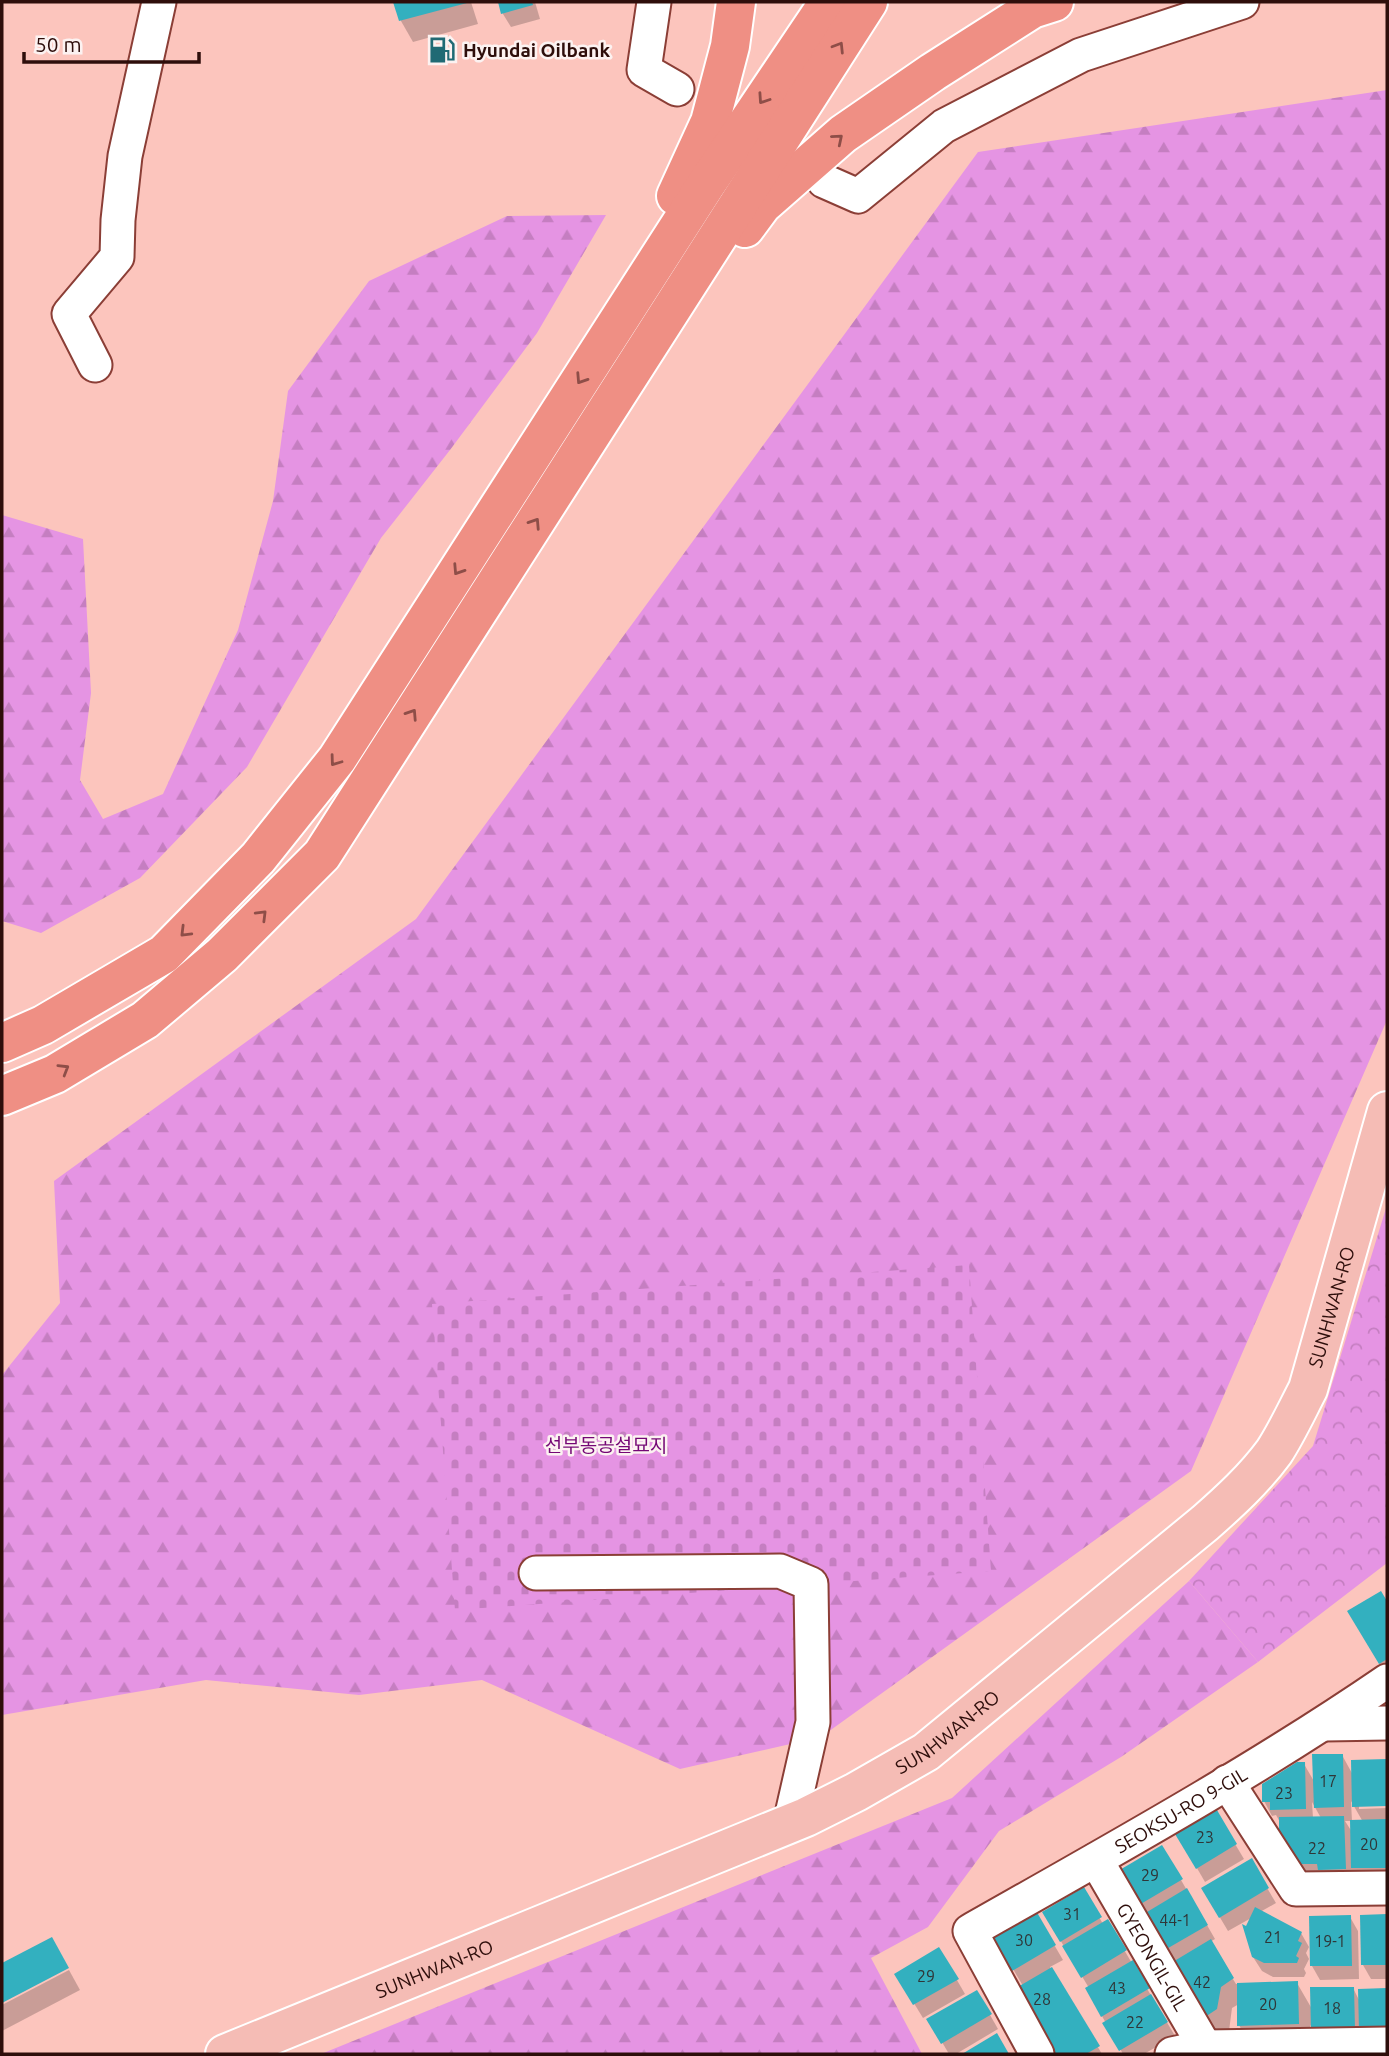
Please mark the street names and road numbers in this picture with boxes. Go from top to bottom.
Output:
street label: SUNHWAN-RO [1304,1244,1359,1370]
street label: SUNHWAN-RO [891,1685,1004,1778]
street label: SEOKSU-RO 9-GIL [1111,1763,1251,1857]
street label: GYEONGIL-GIL [1112,1899,1193,2015]
street label: SUNHWAN-RO [372,1935,496,2002]

